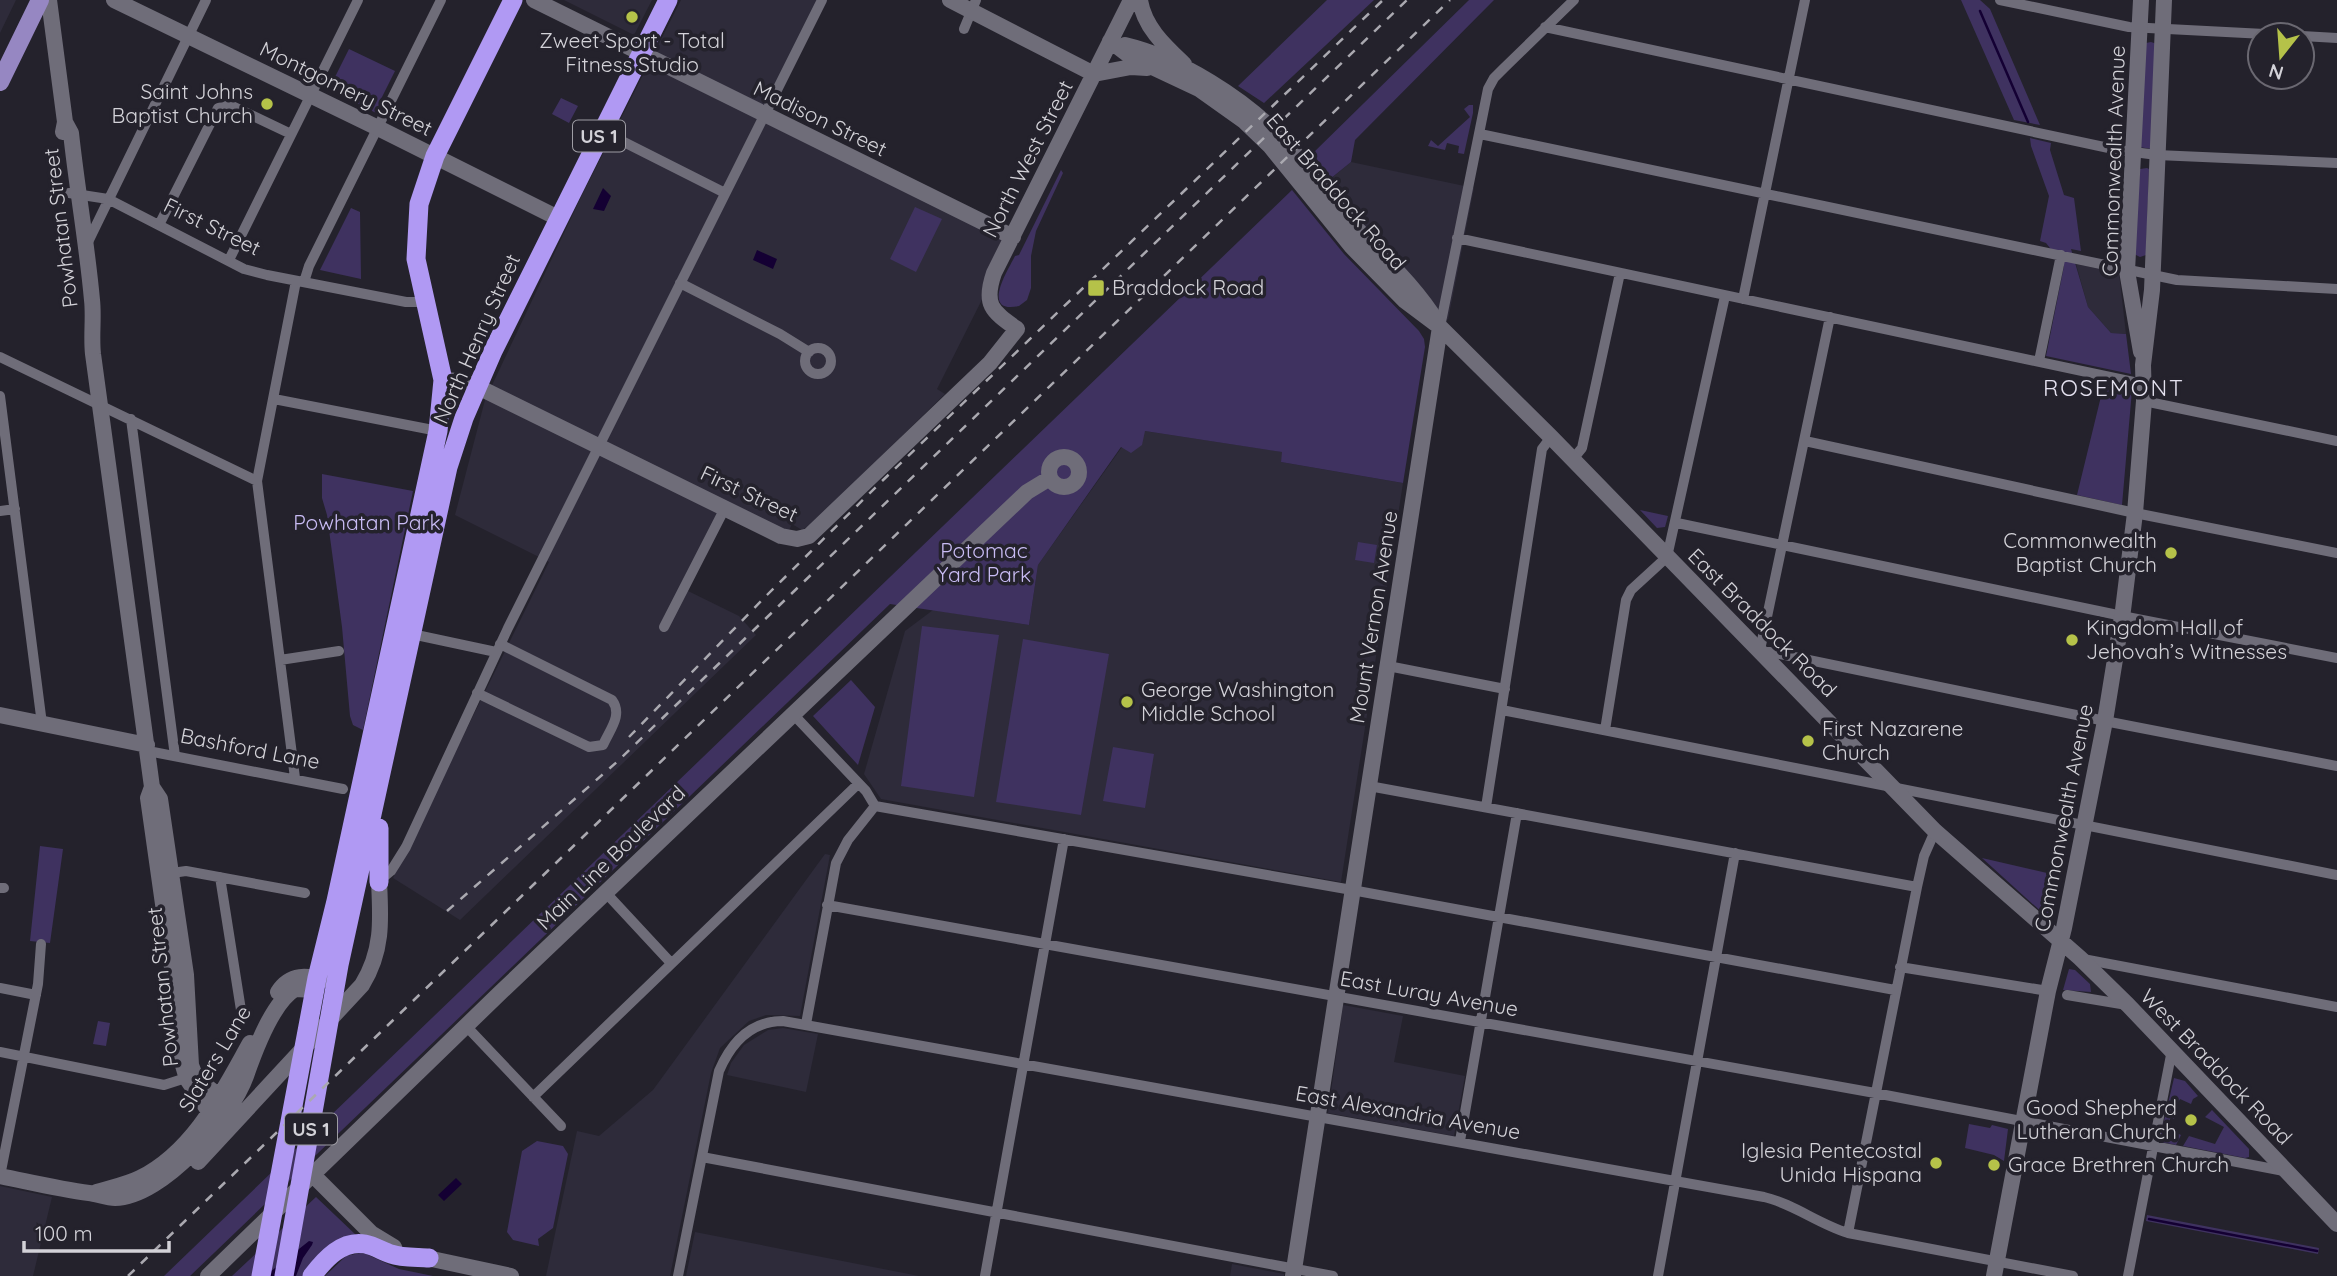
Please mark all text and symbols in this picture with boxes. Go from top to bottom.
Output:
marker: Zweet Sport - Total Fitness Studio [624,9,640,25]
north arrow [2246,21,2316,91]
place label: Zweet Sport - Total Fitness Studio [539,27,725,77]
street label: Montgomery Street [256,35,437,141]
street label: Commonwealth Avenue [2096,45,2130,277]
text: N [2266,59,2286,86]
street label: Madison Street [750,75,891,162]
street label: North West Street [976,76,1078,241]
place label: Saint Johns Baptist Church [112,78,253,128]
marker: Saint Johns Baptist Church [259,96,275,112]
street label: East Braddock Road [1261,107,1412,275]
road number: US 1 [573,120,625,152]
street label: Powhatan Street [37,147,83,309]
street label: First Street [160,191,265,261]
street label: North Henry Street [427,250,525,428]
place label: Braddock Road [1112,274,1264,300]
marker: Braddock Road [1086,278,1106,298]
district label: ROSEMONT [2043,373,2185,402]
street label: First Street [697,459,802,527]
park label: Powhatan Park [293,509,441,535]
street label: Mount Vernon Avenue [1343,509,1403,725]
place label: Commonwealth Baptist Church [2003,527,2157,577]
park label: Potomac Yard Park [937,537,1031,587]
street label: East Braddock Road [1683,543,1842,702]
marker: Commonwealth Baptist Church [2163,545,2179,561]
place label: Kingdom Hall of Jehovah’s Witnesses [2086,614,2287,664]
marker: Kingdom Hall of Jehovah’s Witnesses [2064,632,2080,648]
place label: George Washington Middle School [1141,676,1334,726]
marker: George Washington Middle School [1119,694,1135,710]
street label: Commonwealth Avenue [2028,702,2098,934]
place label: First Nazarene Church [1822,715,1963,765]
street label: Bashford Lane [178,722,322,774]
marker: First Nazarene Church [1800,733,1816,749]
street label: Main Line Boulevard [531,780,690,935]
street label: Powhatan Street [141,906,183,1068]
street label: East Luray Avenue [1338,965,1520,1021]
street label: West Braddock Road [2136,983,2298,1150]
street label: Slaters Lane [172,1000,256,1117]
street label: East Alexandria Avenue [1294,1079,1523,1145]
place label: Good Shepherd Lutheran Church [2017,1094,2177,1144]
marker: Good Shepherd Lutheran Church [2183,1112,2199,1128]
road number: US 1 [285,1114,337,1144]
place label: Iglesia Pentecostal Unida Hispana [1741,1137,1922,1187]
place label: Grace Brethren Church [2008,1151,2229,1177]
marker: Iglesia Pentecostal Unida Hispana [1928,1155,1944,1171]
marker: Grace Brethren Church [1986,1157,2002,1173]
scale bar [24,1210,170,1254]
text: 100 m [35,1220,93,1246]

